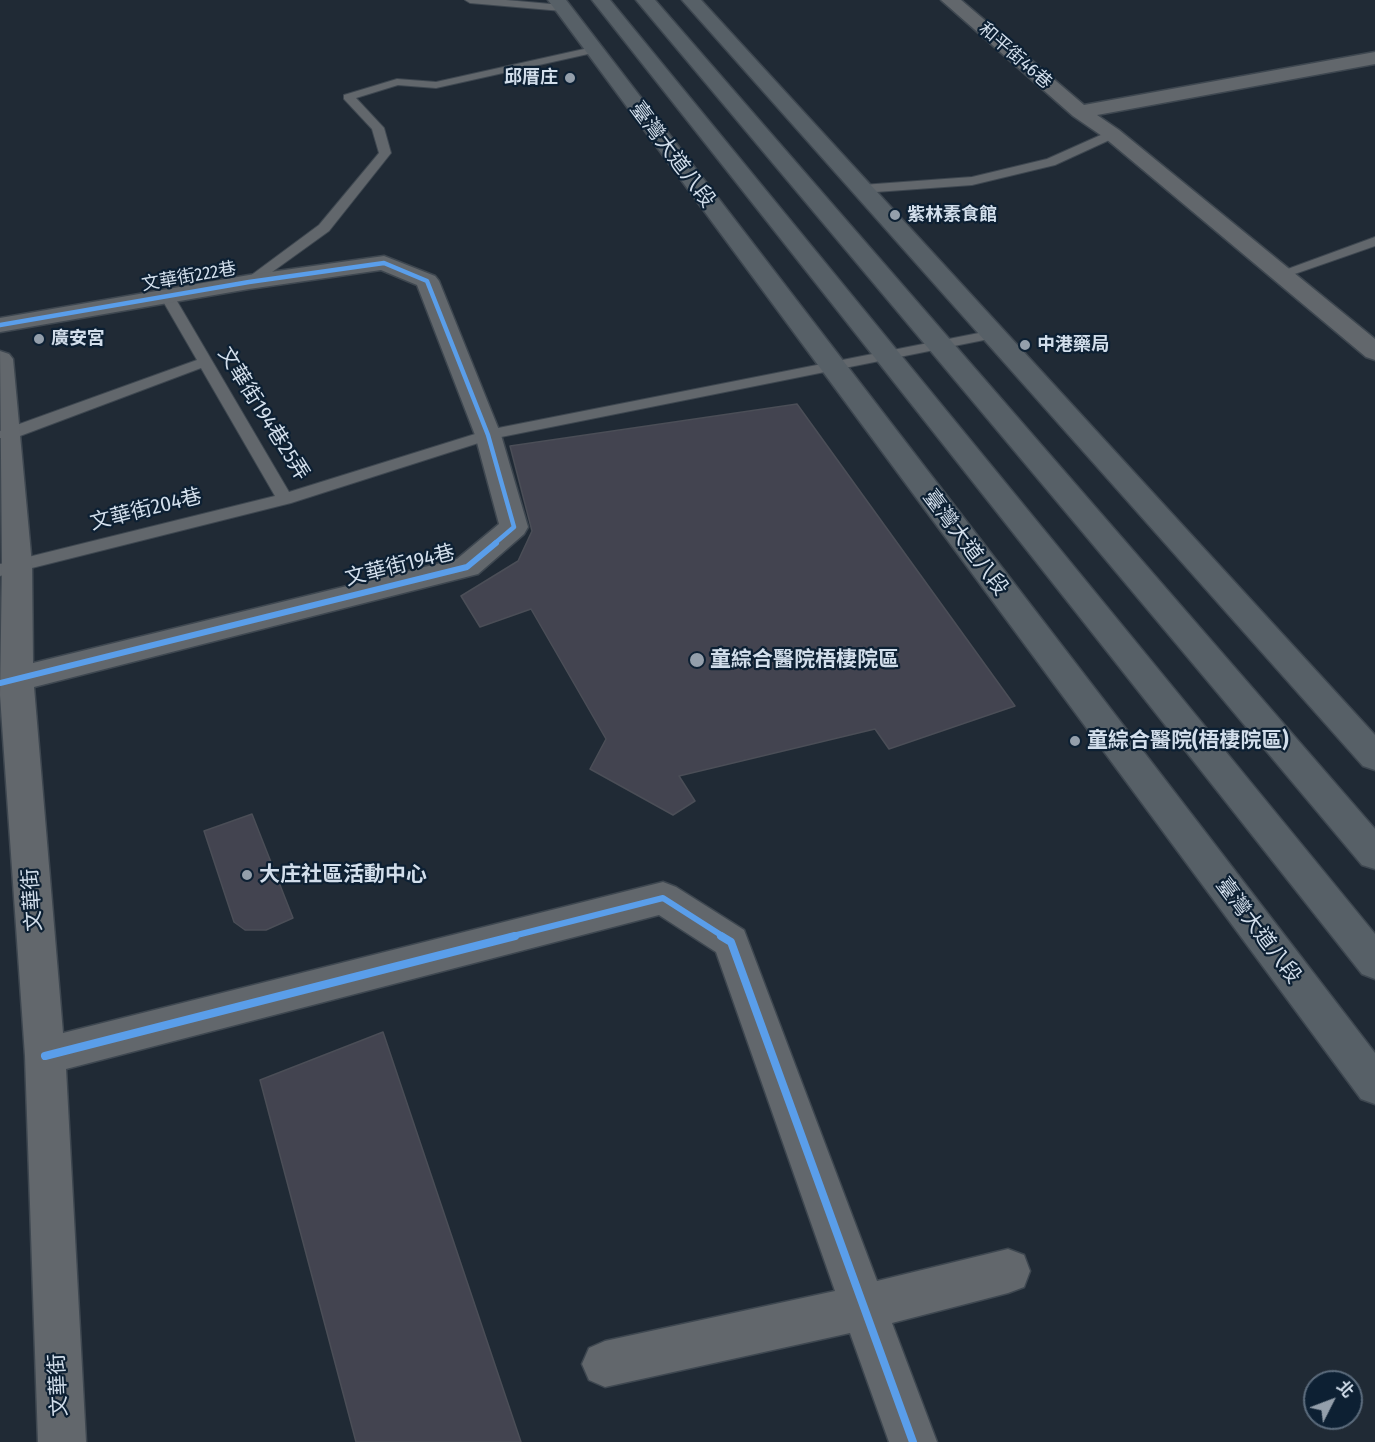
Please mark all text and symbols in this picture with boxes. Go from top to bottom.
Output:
street label: 和平街46巷 [974,18,1056,94]
place label: 邱厝庄 [504,67,558,89]
marker: 邱厝庄 [563,71,577,85]
street label: 臺灣大道八段 [624,97,720,213]
place label: 紫林素食館 [907,204,997,226]
marker: 紫林素食館 [888,208,902,222]
street label: 文華街222巷 [140,258,238,296]
place label: 廣安宮 [51,328,105,350]
marker: 廣安宮 [32,332,46,346]
place label: 中港藥局 [1037,334,1109,356]
marker: 中港藥局 [1018,338,1032,352]
street label: 文華街194巷25弄 [212,343,314,485]
street label: 文華街204巷 [87,484,205,536]
street label: 臺灣大道八段 [917,485,1013,601]
street label: 文華街194巷 [342,540,458,592]
place label: 童綜合醫院梧棲院區 [710,647,899,673]
marker: 童綜合醫院梧棲院區 [688,651,706,669]
place label: 童綜合醫院(梧棲院區) [1087,728,1289,754]
marker: 童綜合醫院(梧棲院區) [1068,734,1082,748]
place label: 大庄社區活動中心 [259,862,427,888]
street label: 文華街 [18,868,48,932]
marker: 大庄社區活動中心 [240,868,254,882]
street label: 臺灣大道八段 [1210,873,1306,989]
street label: 文華街 [45,1353,73,1417]
north arrow [1303,1370,1363,1430]
text: 北 [1333,1377,1358,1401]

